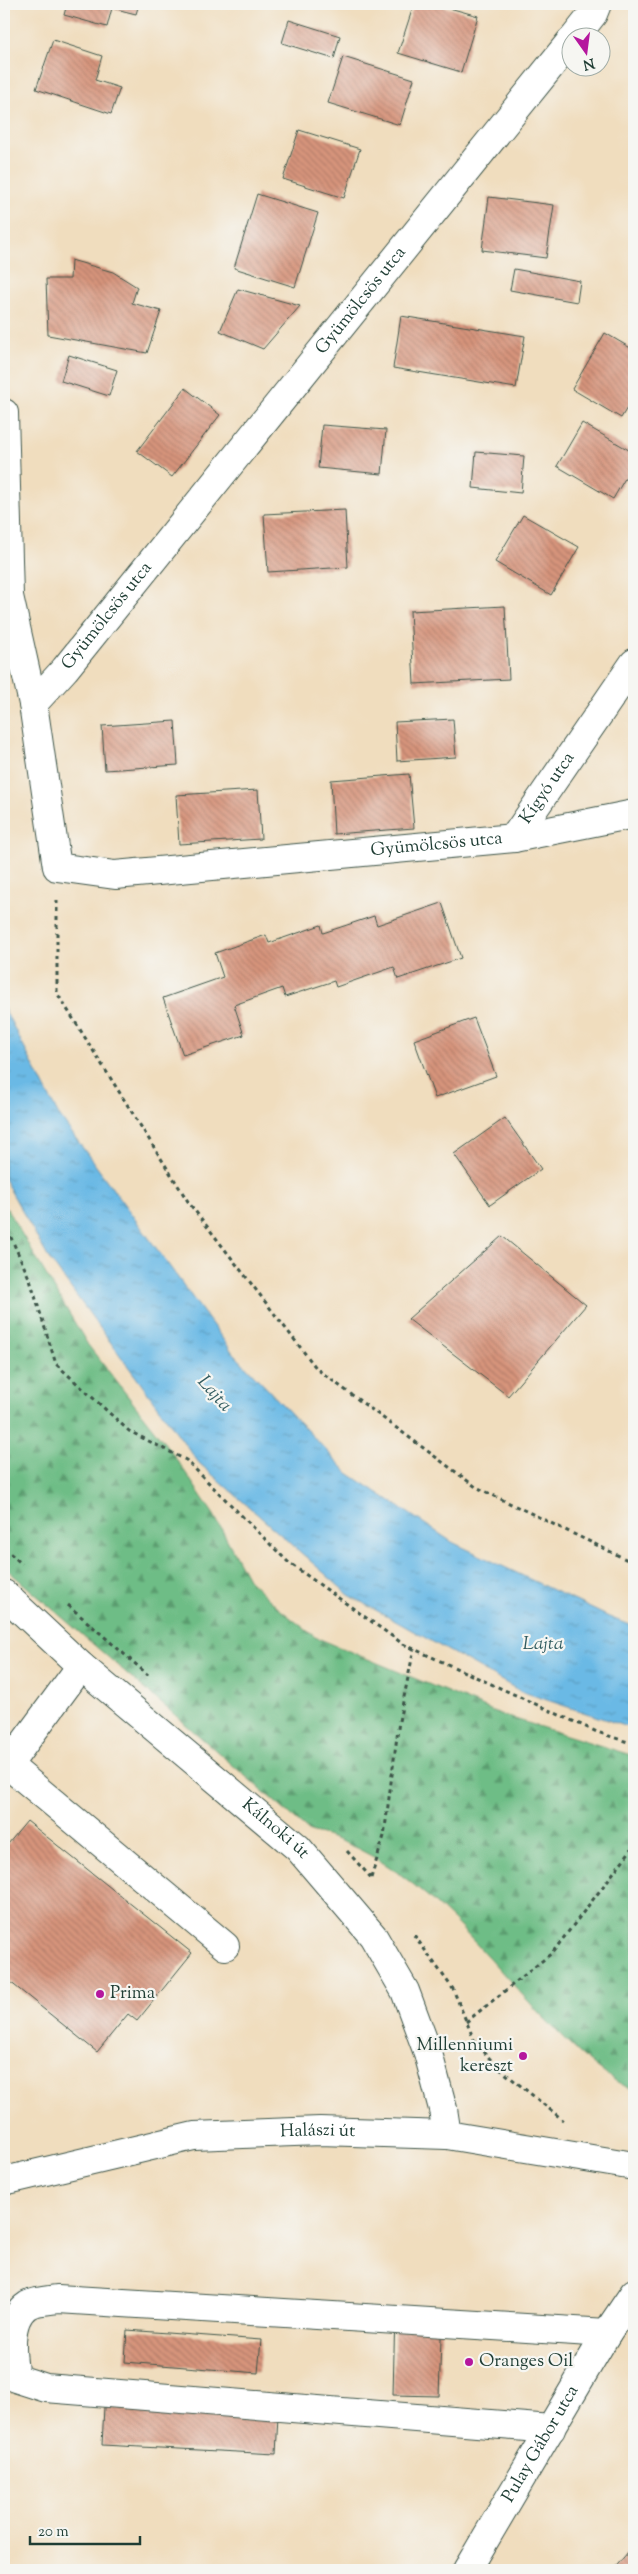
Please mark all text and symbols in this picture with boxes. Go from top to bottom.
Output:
north arrow [560,28,610,78]
text: N [581,52,597,74]
street label: Gyümölcsös utca [310,241,413,361]
street label: Gyümölcsös utca [56,557,159,676]
street label: Kígyó utca [514,747,582,830]
street label: Gyümölcsös utca [369,826,504,864]
water label: Lajta [190,1370,238,1418]
water label: Lajta [522,1631,564,1658]
street label: Kálnoki út [236,1793,315,1865]
place label: Prima [110,1981,155,2007]
marker: Prima [94,1988,106,2000]
place label: Millenniumi kereszt [416,2033,513,2080]
marker: Millenniumi kereszt [517,2050,529,2062]
street label: Halászi út [280,2118,356,2146]
place label: Oranges Oil [479,2349,573,2375]
marker: Oranges Oil [463,2356,475,2368]
street label: Pulay Gábor utca [496,2381,586,2508]
scale bar [30,2514,140,2546]
text: 20 m [38,2522,69,2543]

